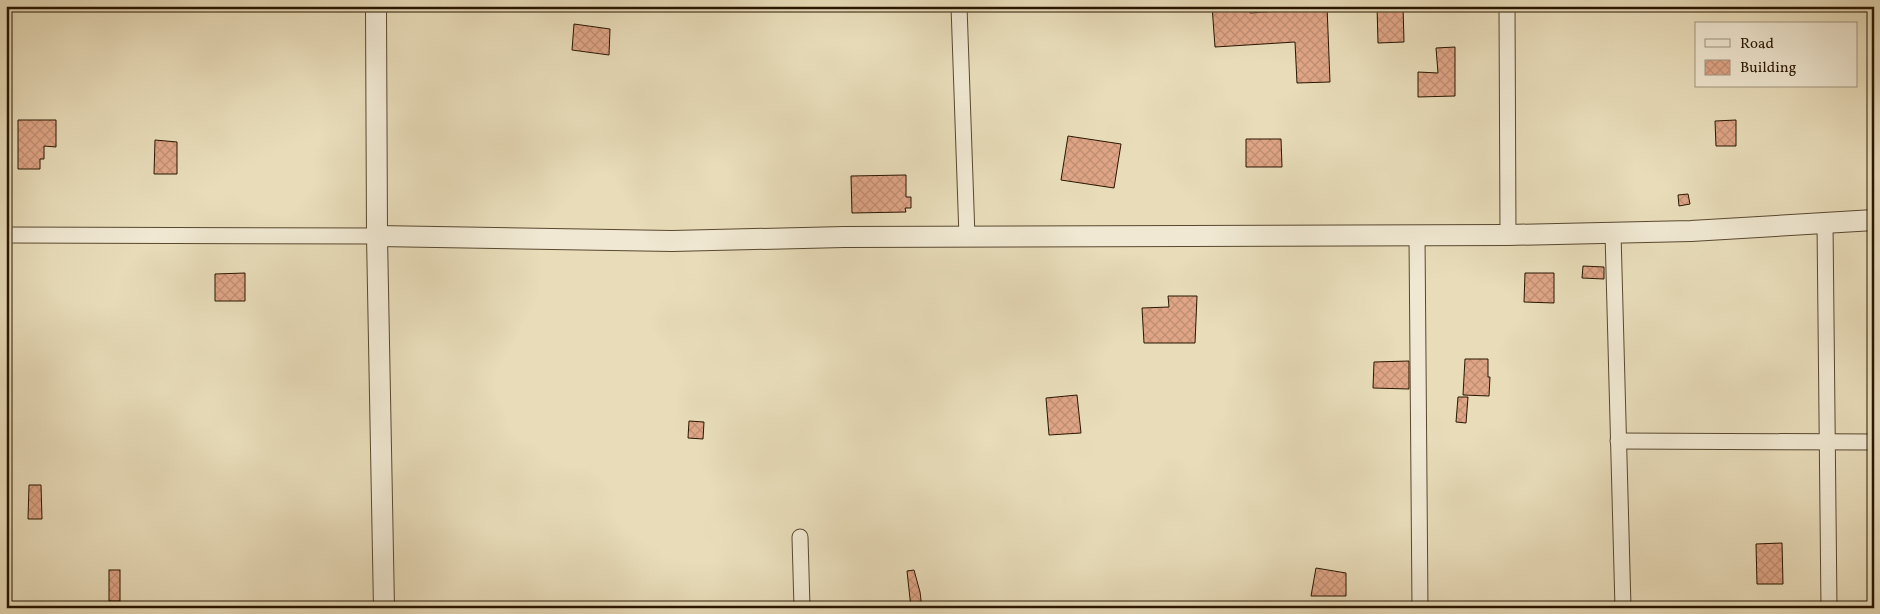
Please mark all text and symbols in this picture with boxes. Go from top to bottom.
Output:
legend [1695,22,1858,88]
text: Road [1740,34,1774,55]
text: Building [1740,58,1797,79]

